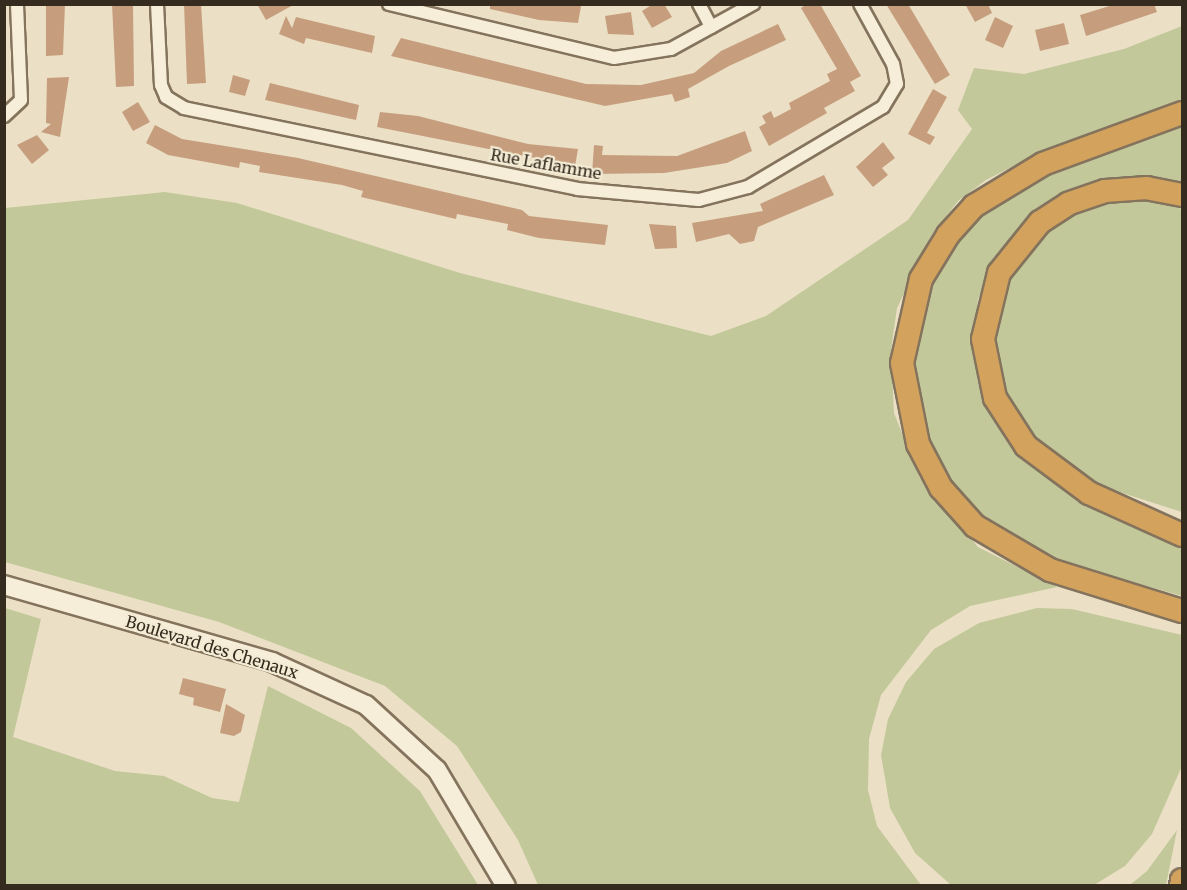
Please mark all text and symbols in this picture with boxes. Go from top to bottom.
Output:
street label: Rue Laflamme [489,145,603,183]
street label: Boulevard des Chenaux [123,612,301,682]

